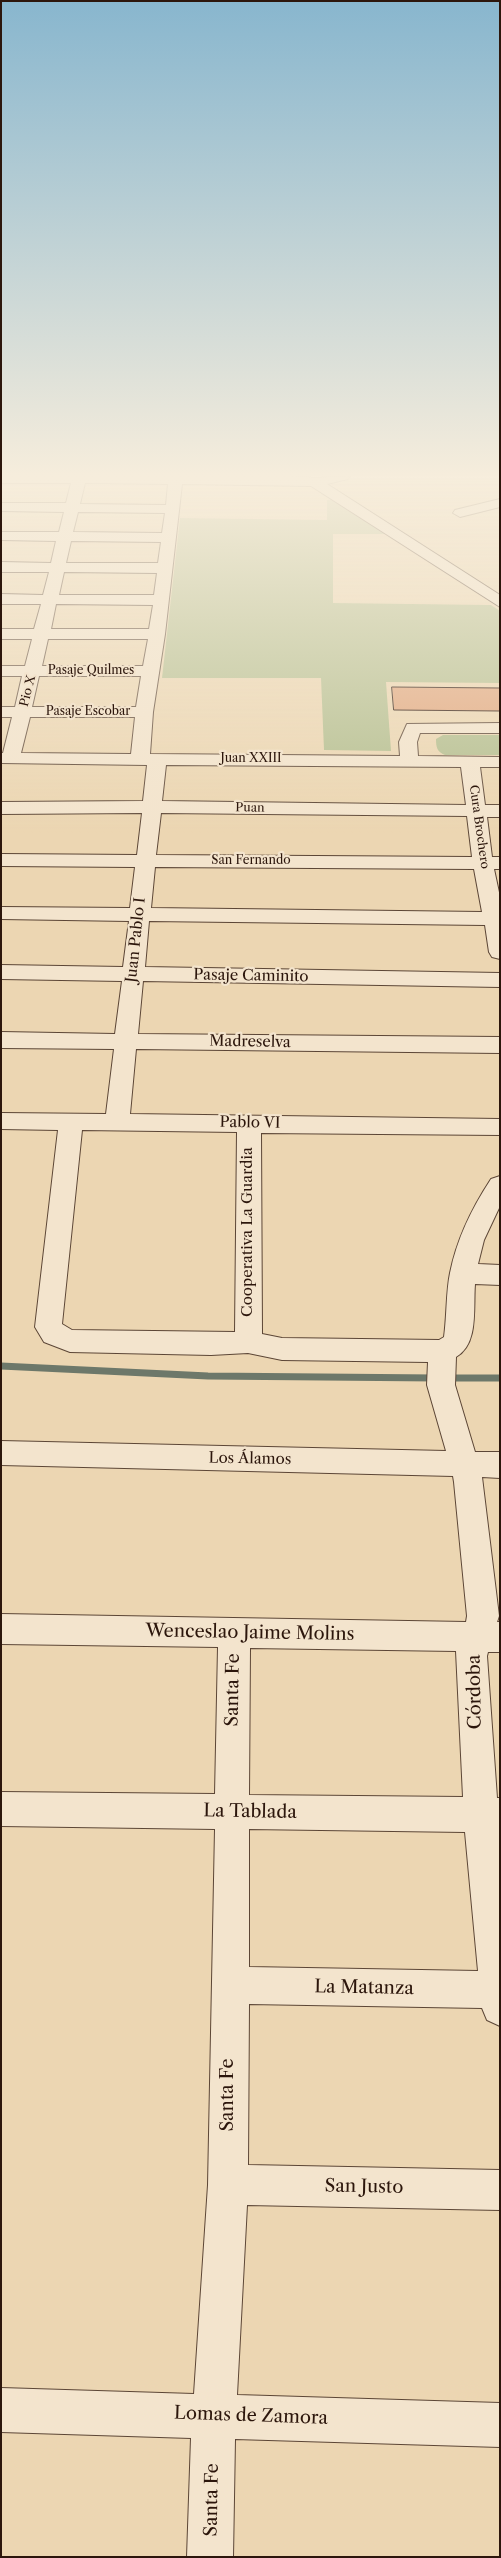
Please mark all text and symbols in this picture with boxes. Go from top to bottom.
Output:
street label: Pasaje Quilmes [48,664,134,678]
street label: Pio X [17,674,39,708]
street label: Pasaje Escobar [46,705,130,719]
street label: Juan XXIII [221,752,281,766]
street label: Cura Brochero [466,784,492,870]
street label: Puan [235,801,265,815]
street label: San Fernando [211,854,291,868]
street label: Juan Pablo I [123,896,149,984]
street label: Pasaje Caminito [193,966,309,986]
street label: Madreselva [209,1032,291,1052]
street label: Pablo VI [219,1113,281,1133]
street label: Cooperativa La Guardia [239,1147,257,1317]
street label: Los Álamos [208,1449,292,1469]
street label: Wenceslao Jaime Molins [145,1620,355,1646]
street label: Santa Fe [222,1653,244,1727]
street label: Córdoba [464,1655,486,1729]
street label: La Tablada [203,1800,297,1824]
street label: La Matanza [314,1976,414,2000]
street label: Santa Fe [217,2058,239,2132]
street label: San Justo [324,2176,404,2198]
street label: Lomas de Zamora [174,2403,328,2429]
street label: Santa Fe [201,2463,223,2537]

